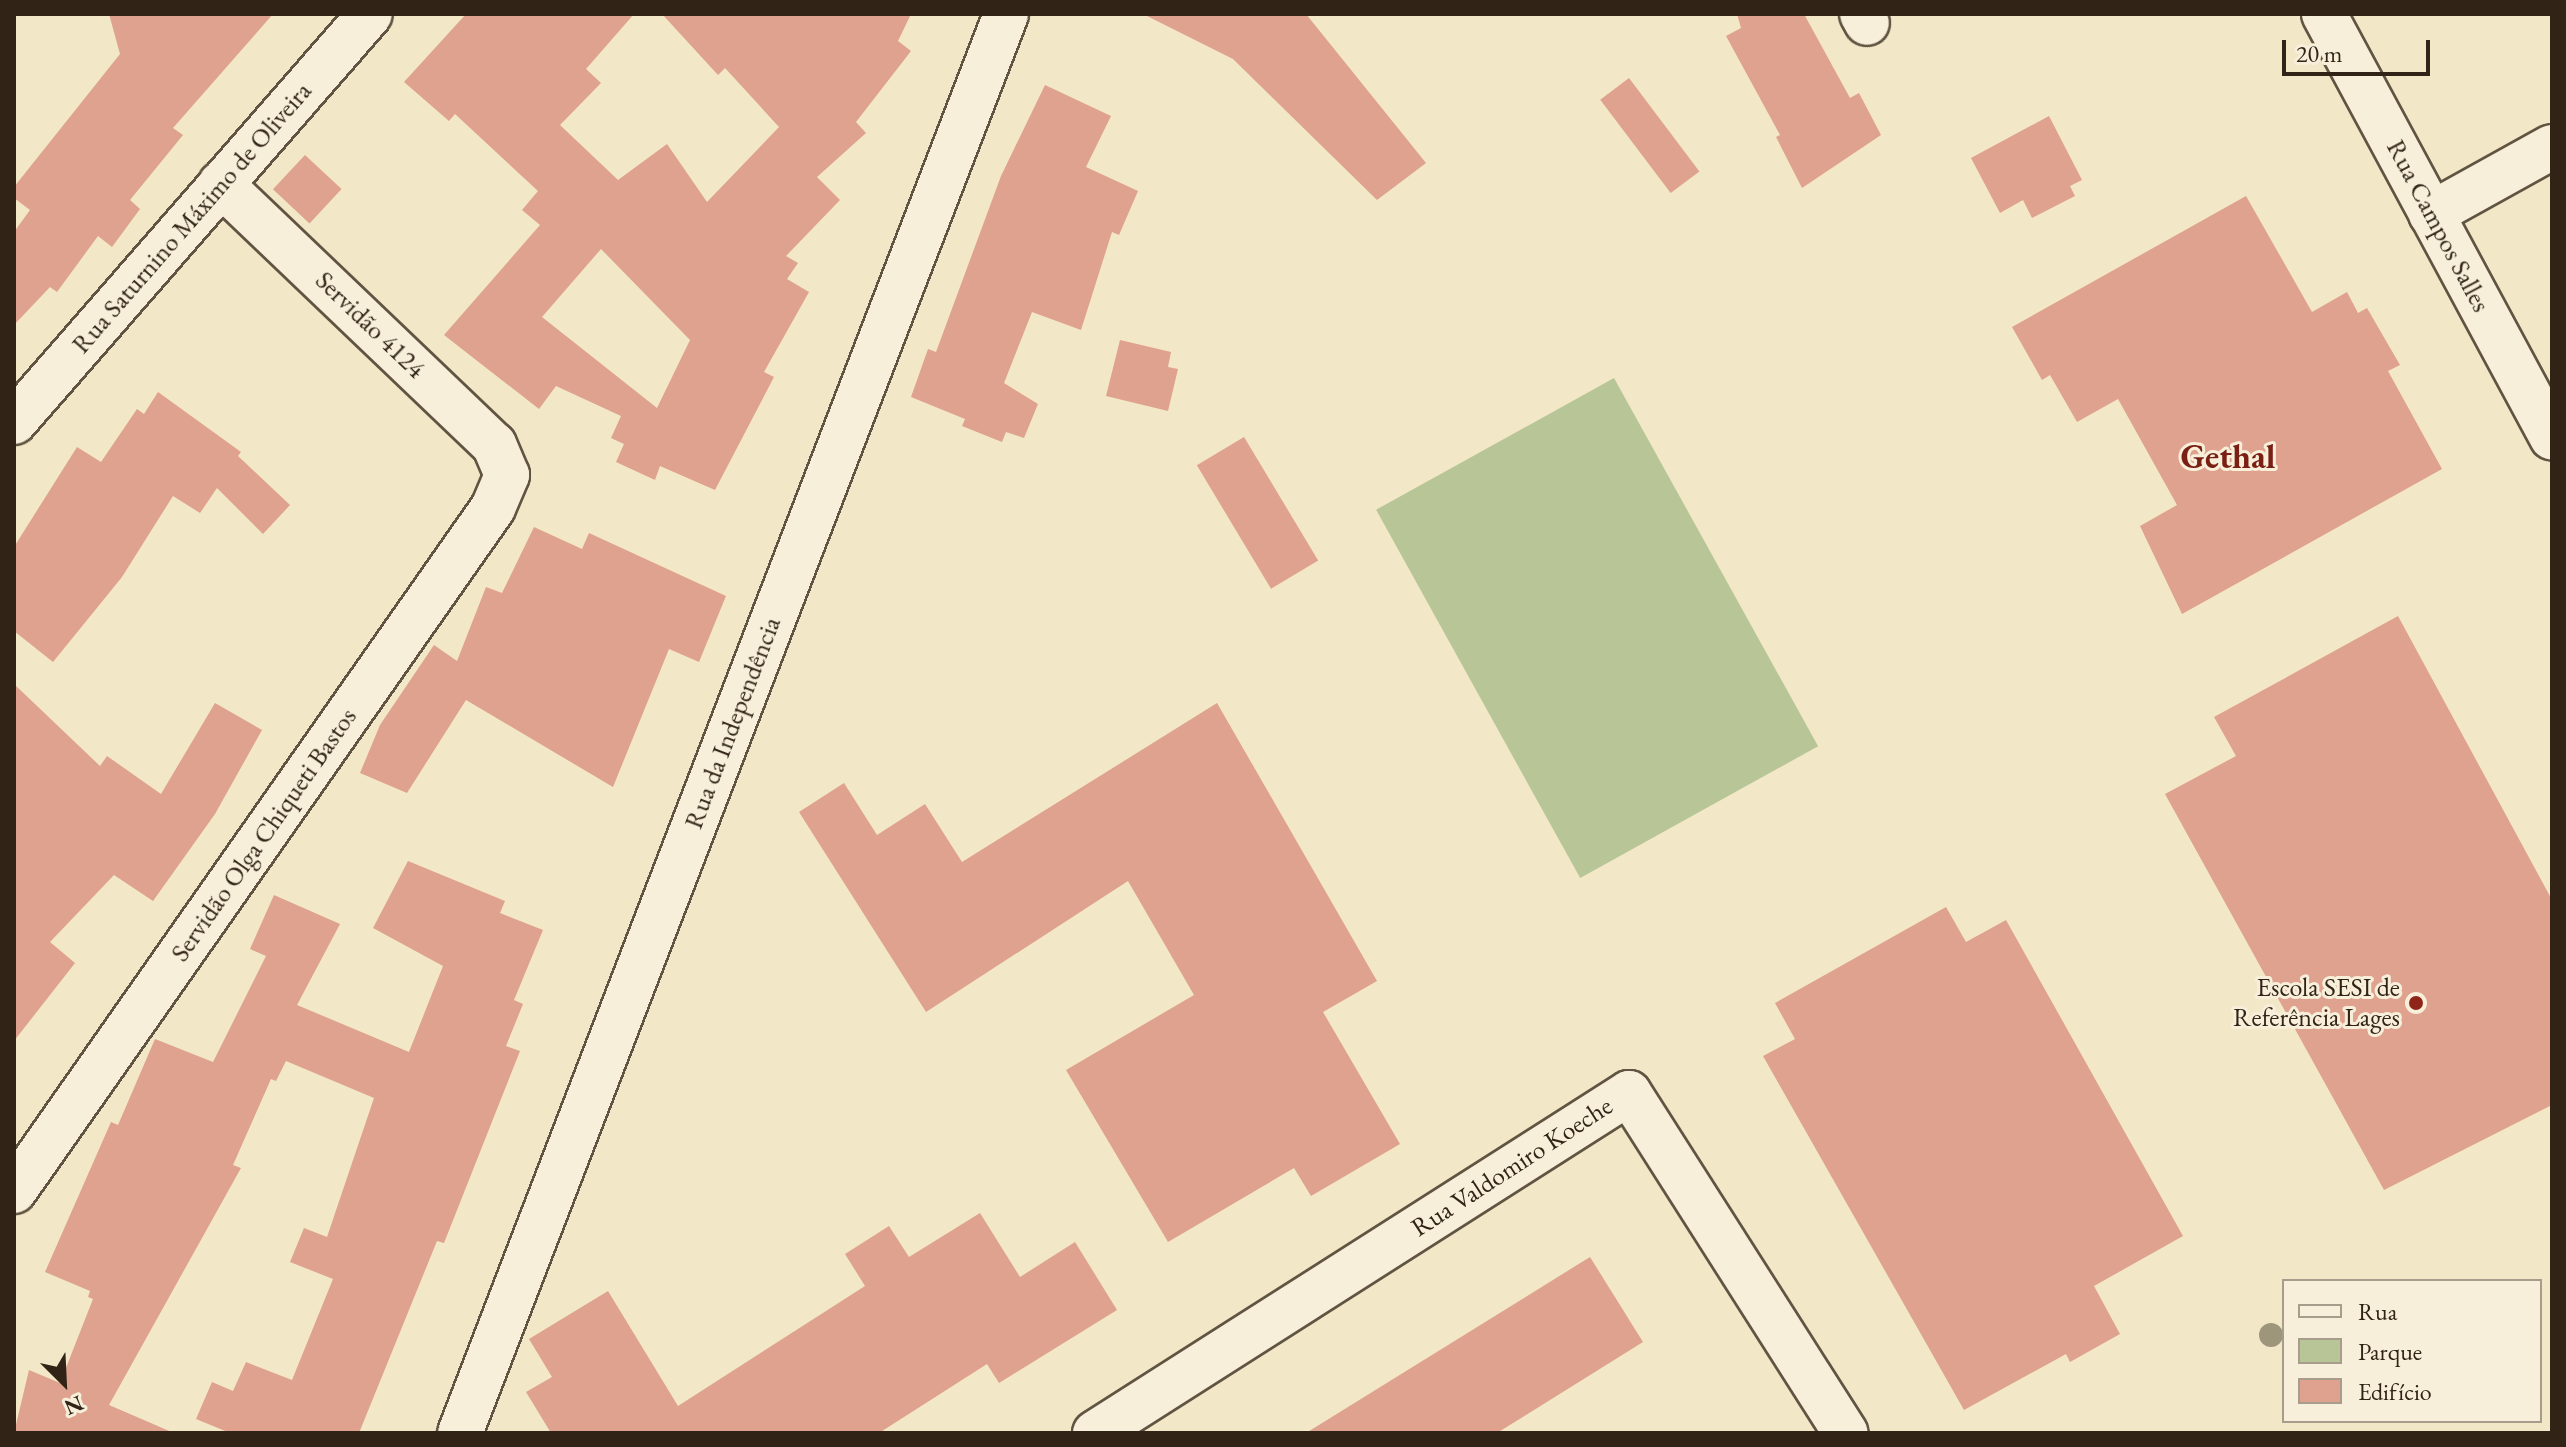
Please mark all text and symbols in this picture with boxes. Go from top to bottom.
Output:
scale bar [2286,24,2434,74]
text: 20 m [2296,38,2343,69]
street label: Rua Saturnino Máximo de Oliveira [66,76,318,360]
street label: Rua Campos Salles [2380,135,2496,317]
street label: Servidão 4124 [309,265,431,385]
district label: Gethal [2181,437,2275,477]
street label: Rua da Independência [678,613,788,833]
street label: Servidão Olga Chiqueti Bastos [165,702,363,968]
place label: Escola SESI de Referência Lages [2233,972,2400,1034]
marker: Escola SESI de Referência Lages [2407,994,2425,1012]
street label: Rua Valdomiro Koeche [1406,1090,1618,1244]
legend [2282,1279,2542,1423]
text: Rua [2358,1296,2397,1327]
text: Parque [2358,1336,2422,1367]
north arrow [24,1343,104,1423]
text: Edifício [2358,1376,2432,1407]
text: N [60,1389,88,1422]

